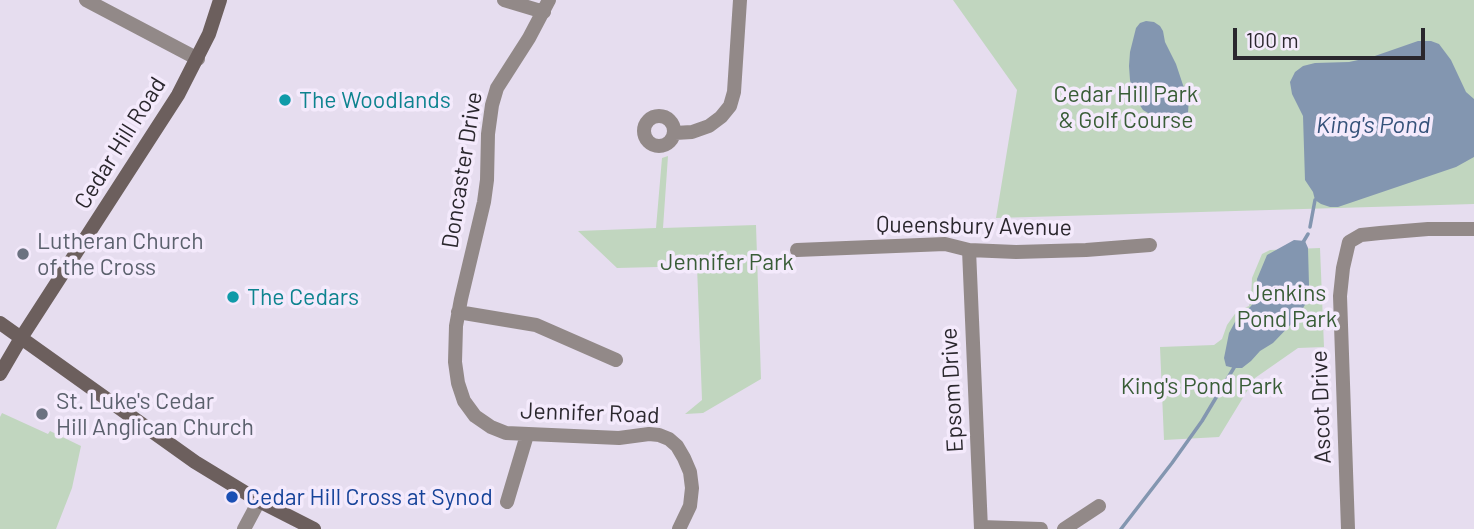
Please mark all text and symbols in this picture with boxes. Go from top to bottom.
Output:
scale bar [1236,14,1428,58]
text: 100 m [1246,27,1299,52]
street label: Cedar Hill Road [68,72,172,214]
park label: Cedar Hill Park & Golf Course [1054,80,1198,134]
place label: The Woodlands [299,86,451,114]
street label: Doncaster Drive [436,90,488,250]
marker: The Woodlands [277,92,293,108]
water label: King's Pond [1316,111,1430,139]
street label: Queensbury Avenue [876,210,1072,242]
place label: Lutheran Church of the Cross [37,227,204,281]
marker: Lutheran Church of the Cross [15,246,31,262]
park label: Jennifer Park [660,248,794,276]
park label: Jenkins Pond Park [1237,279,1337,333]
place label: The Cedars [247,283,359,311]
marker: The Cedars [225,289,241,305]
street label: Epsom Drive [935,327,969,453]
street label: Ascot Drive [1305,350,1337,464]
park label: King's Pond Park [1121,372,1283,400]
place label: St. Luke's Cedar Hill Anglican Church [56,387,254,441]
street label: Jennifer Road [520,397,660,429]
marker: St. Luke's Cedar Hill Anglican Church [34,406,50,422]
place label: Cedar Hill Cross at Synod [246,483,493,511]
marker: Cedar Hill Cross at Synod [224,489,240,505]

